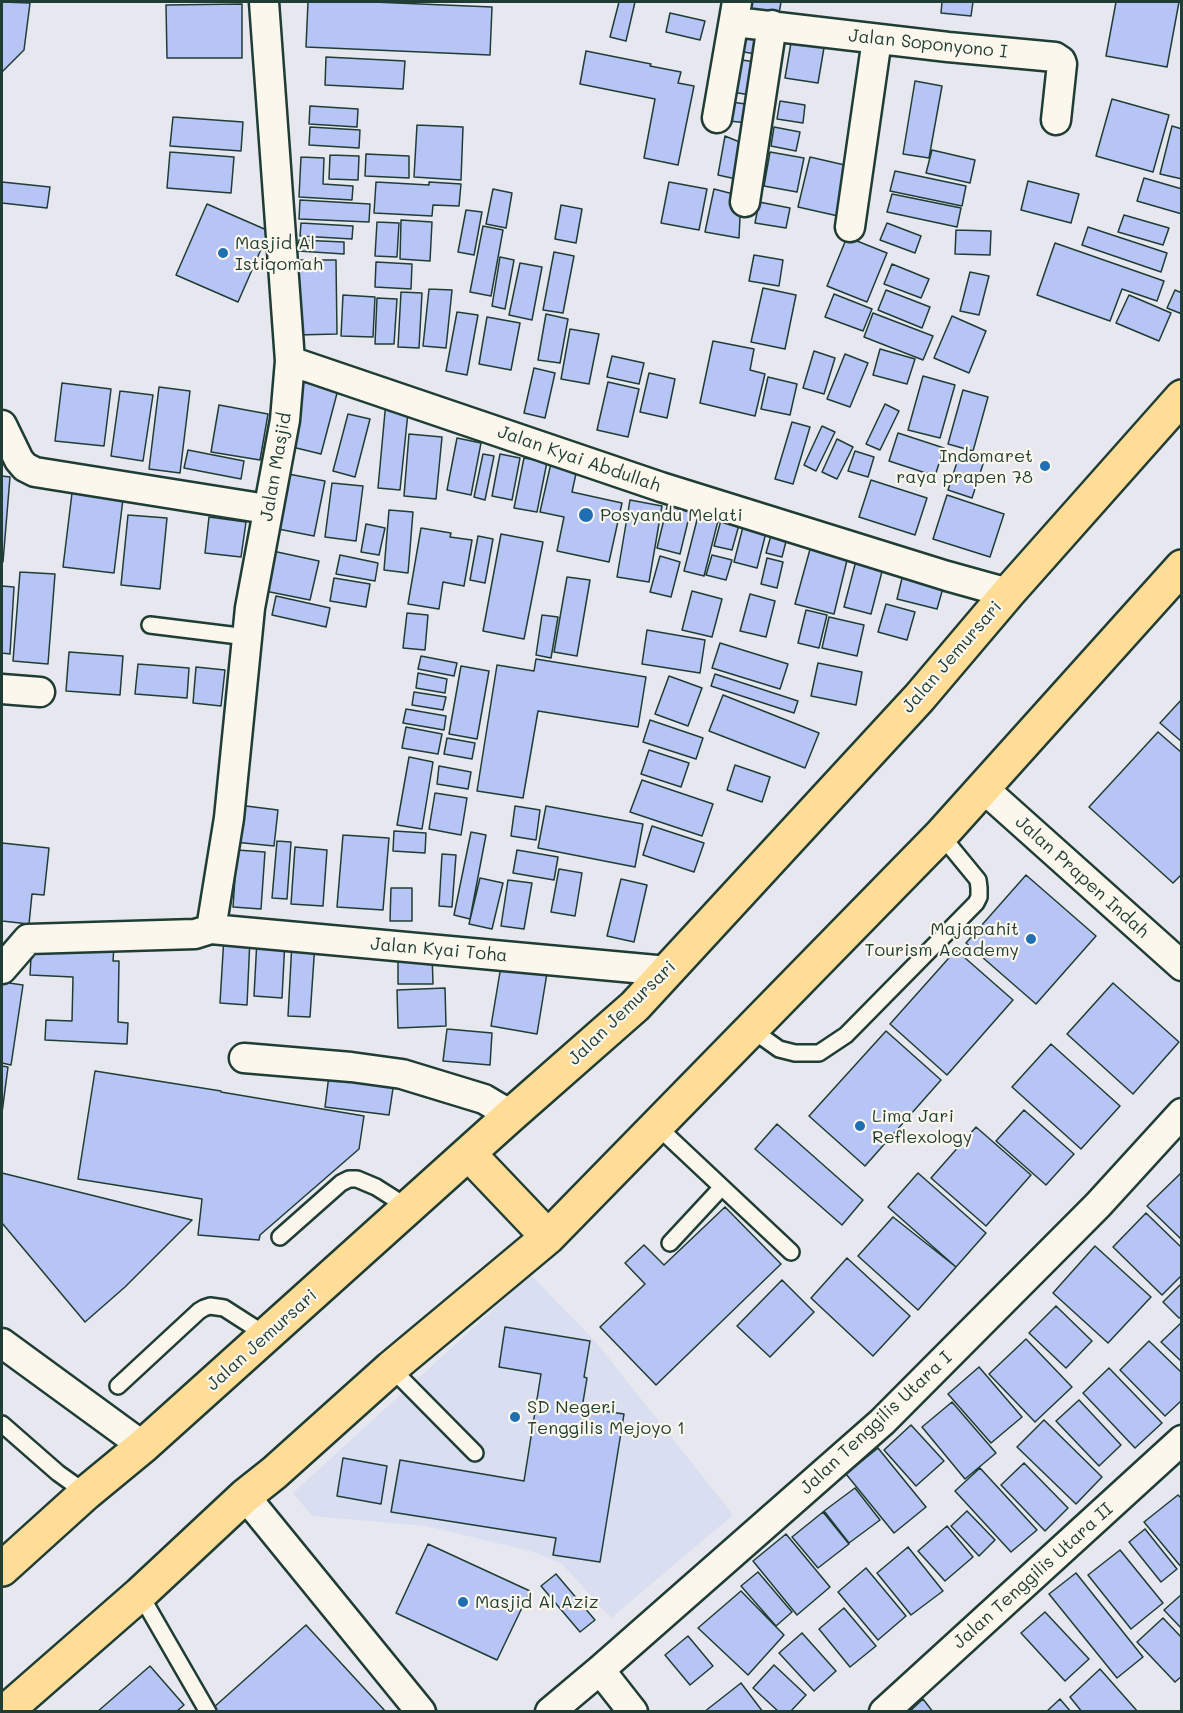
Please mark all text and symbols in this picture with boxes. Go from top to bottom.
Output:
street label: Jalan Soponyono I [848,25,1008,63]
place label: Masjid Al Istiqomah [235,232,323,274]
marker: Masjid Al Istiqomah [216,246,230,260]
street label: Jalan Masjid [256,411,296,523]
street label: Jalan Kyai Abdullah [495,421,663,497]
place label: Indomaret raya prapen 78 [896,445,1033,488]
marker: Indomaret raya prapen 78 [1038,459,1052,473]
place label: Posyandu Melati [600,504,743,526]
marker: Posyandu Melati [577,506,595,524]
street label: Jalan Jemursari [897,597,1007,717]
street label: Jalan Prapen Indah [1011,811,1153,943]
place label: Majapahit Tourism Academy [865,918,1019,960]
marker: Majapahit Tourism Academy [1024,932,1038,946]
street label: Jalan Kyai Toha [370,933,508,967]
street label: Jalan Jemursari [564,956,680,1070]
place label: Lima Jari Reflexology [872,1105,972,1148]
marker: Lima Jari Reflexology [853,1119,867,1133]
street label: Jalan Jemursari [202,1285,322,1395]
street label: Jalan Tenggilis Utara I [796,1347,956,1499]
place label: SD Negeri Tenggilis Mejoyo 1 [527,1396,685,1438]
marker: SD Negeri Tenggilis Mejoyo 1 [508,1410,522,1424]
street label: Jalan Tenggilis Utara II [949,1499,1117,1653]
place label: Masjid Al Aziz [475,1591,599,1613]
marker: Masjid Al Aziz [456,1595,470,1609]

